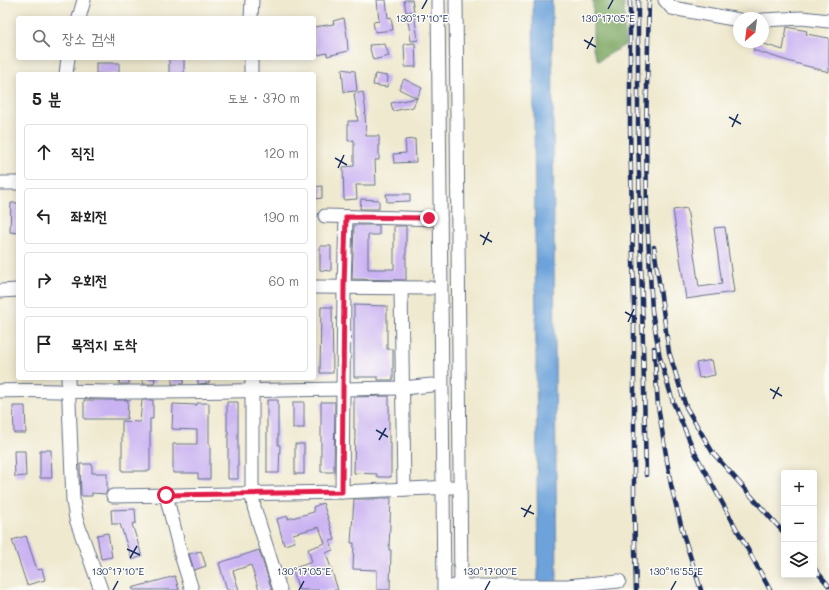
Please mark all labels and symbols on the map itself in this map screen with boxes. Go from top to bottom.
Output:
text: 130°17'10"E [396,11,449,25]
text: 130°17'05"E [581,11,635,25]
north arrow [733,12,769,48]
route end [420,209,438,227]
route start [157,486,175,504]
text: 130°17'10"E [92,564,145,578]
text: 130°17'05"E [277,564,331,578]
text: 130°17'00"E [463,564,517,578]
text: 130°16'55"E [649,564,703,578]

